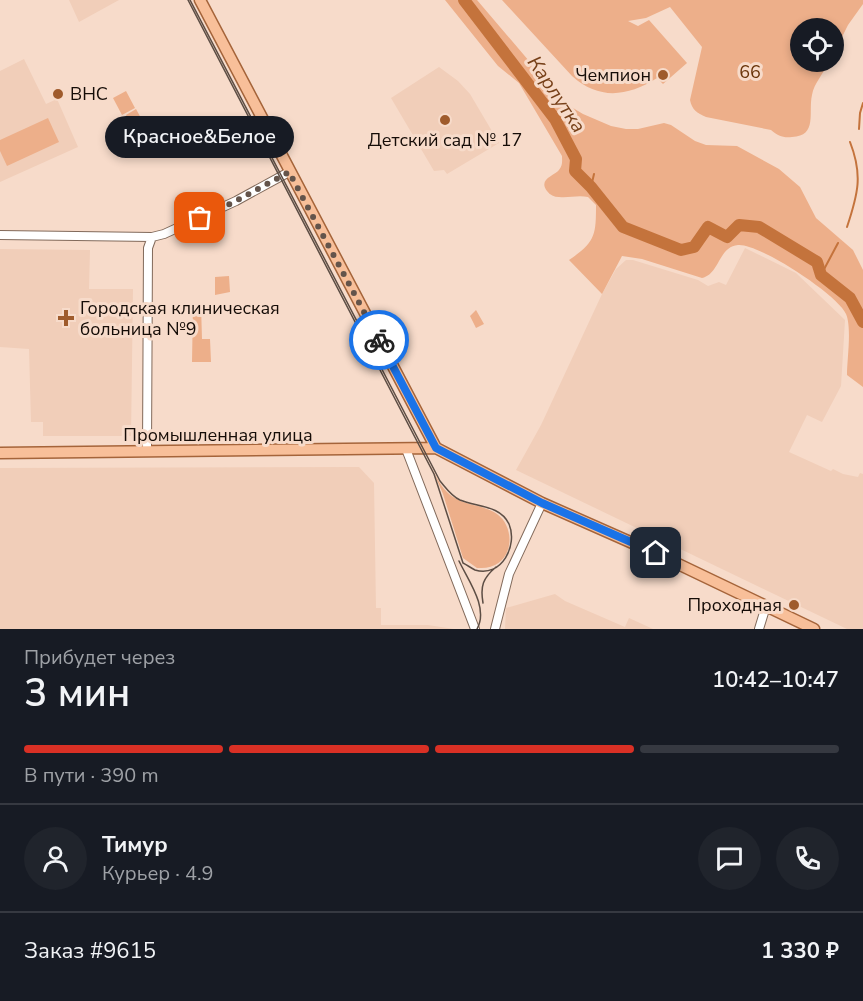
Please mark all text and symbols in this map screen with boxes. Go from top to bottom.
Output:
map controls [790,18,844,72]
button: locate [790,18,844,72]
water label: Карлутка [521,50,592,138]
park label: 66 [739,60,761,84]
place label: Чемпион [575,63,651,87]
marker: Чемпион [656,68,670,82]
place label: ВНС [70,82,108,106]
marker: ВНС [51,87,65,101]
marker: Детский сад № 17 [438,113,452,127]
callout: Красное&Белое [106,116,294,158]
text: Красное&Белое [123,123,276,150]
place label: Детский сад № 17 [368,128,522,152]
pin [174,192,225,243]
icon: bag [183,201,216,234]
place label: Городская клиническая больница №9 [80,296,280,341]
marker: Городская клиническая больница №9 [57,309,75,327]
courier [349,310,409,370]
icon: bike [363,324,396,357]
street label: Промышленная улица [123,423,313,447]
pin [630,527,681,578]
icon: home [639,536,672,569]
place label: Проходная [687,593,782,617]
marker: Проходная [787,598,801,612]
text: Прибудет через [24,644,175,671]
text: 10:42–10:47 [712,665,839,695]
text: 3 мин [24,667,130,720]
text: В пути · 390 m [24,762,159,789]
button: person [24,827,87,890]
button: chat [698,827,761,890]
button: phone [776,827,839,890]
text: Тимур [102,830,168,860]
text: Курьер · 4.9 [102,860,214,887]
text: Заказ #9615 [24,936,156,966]
text: 1 330 ₽ [761,936,839,966]

